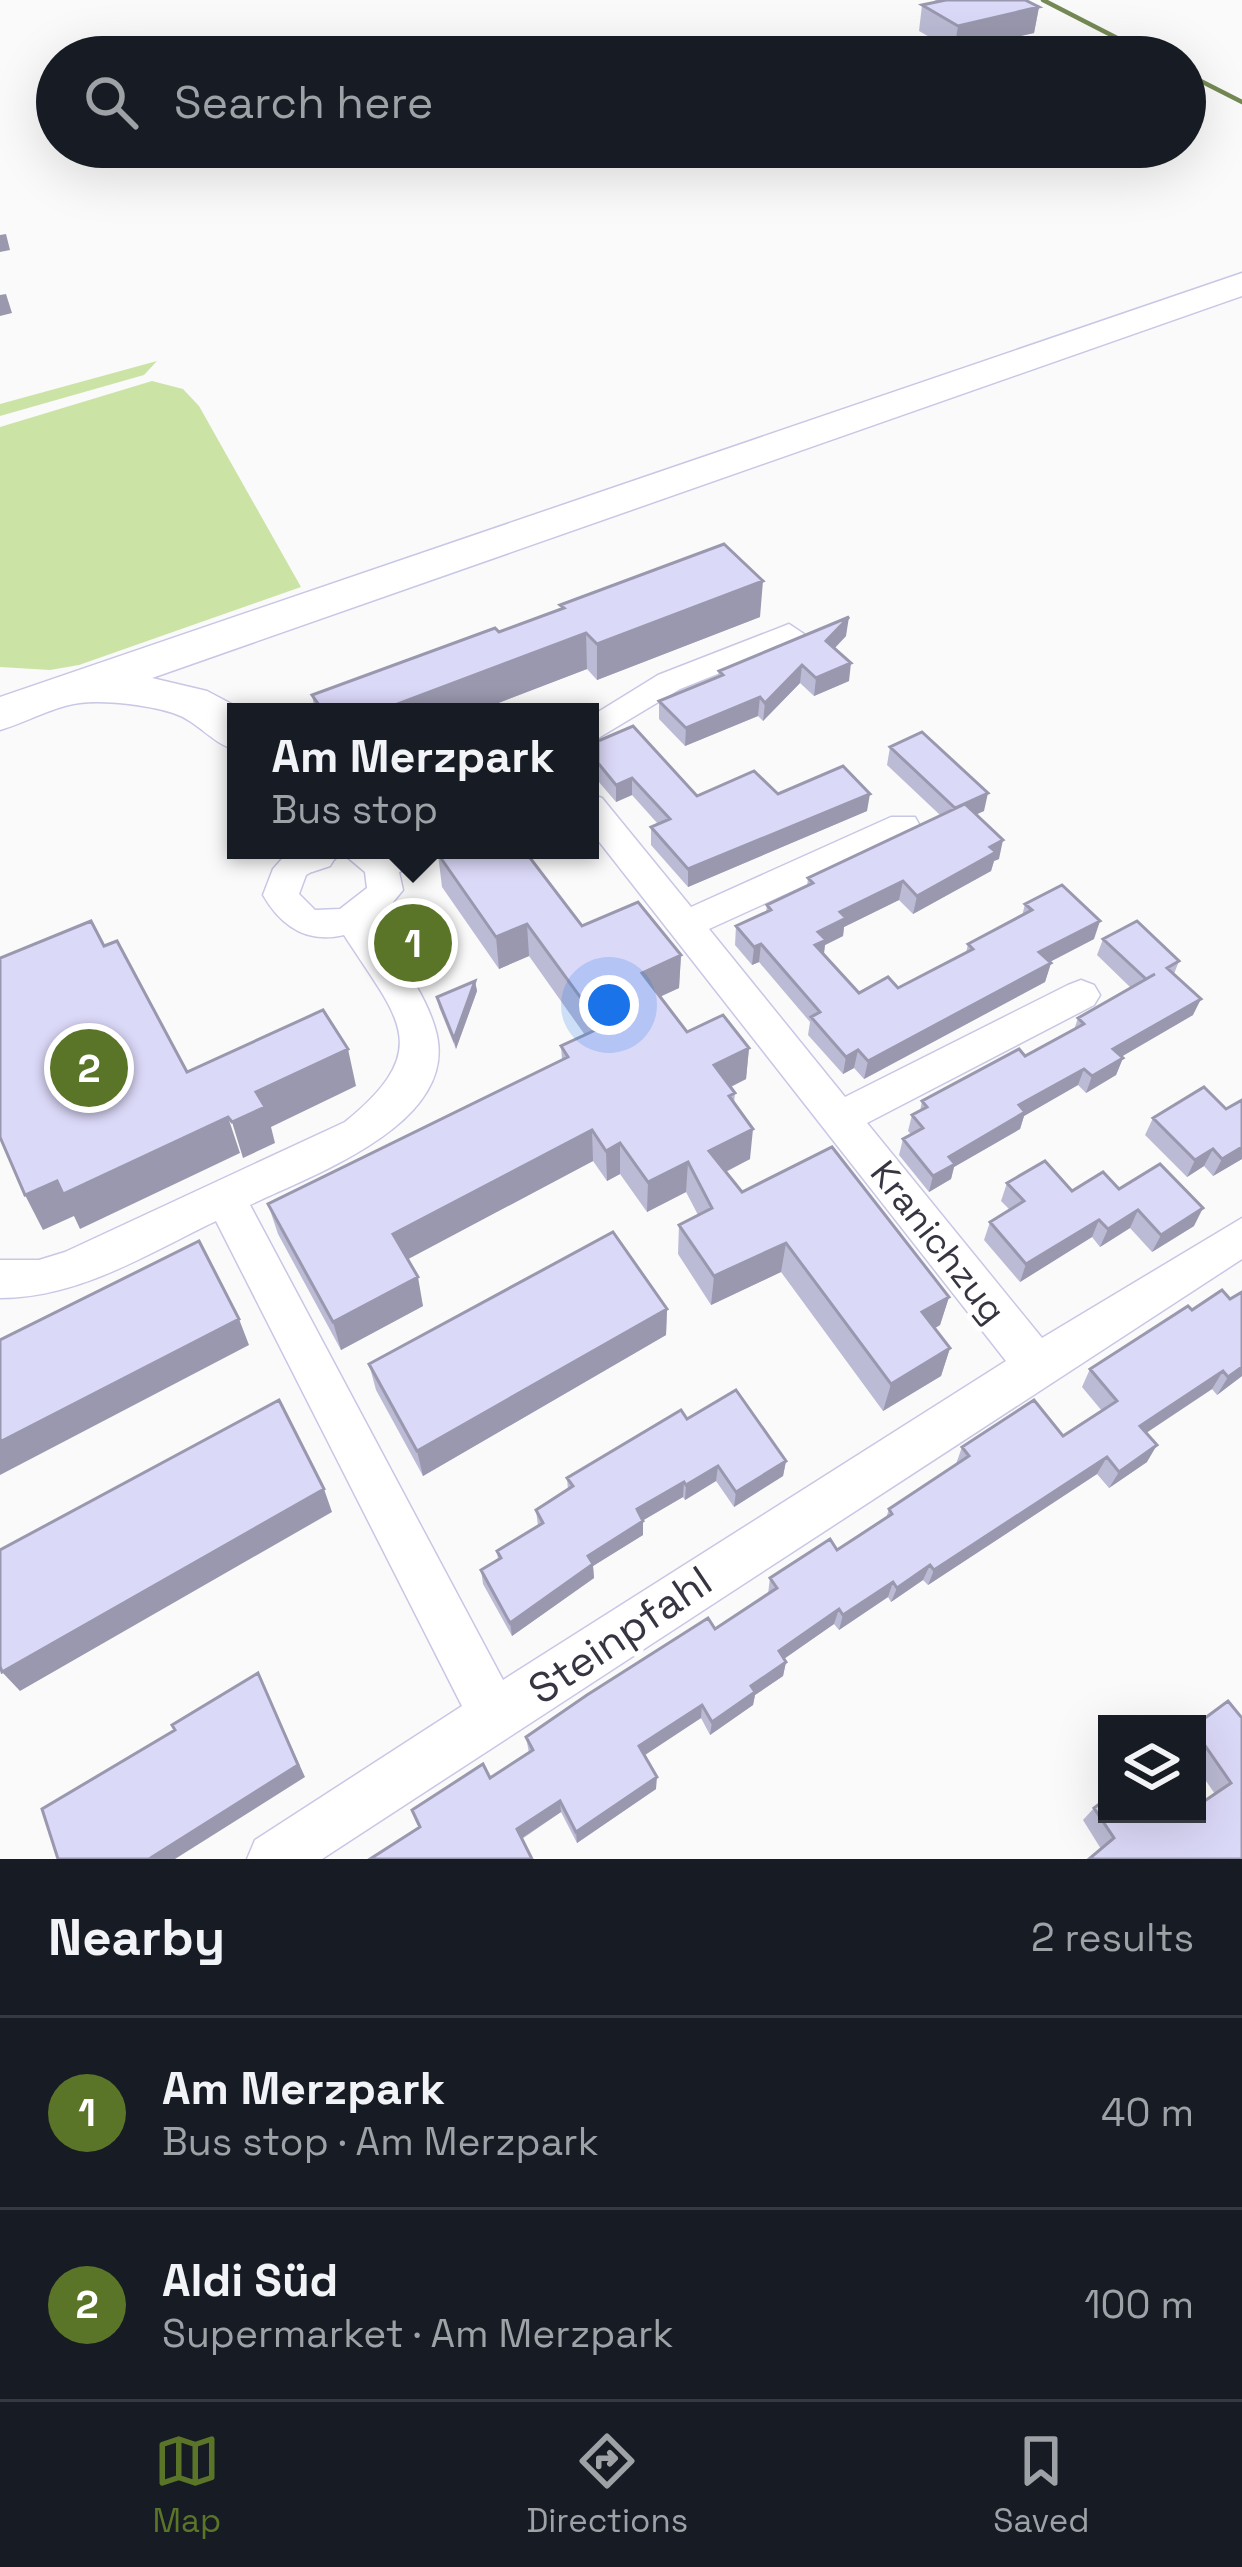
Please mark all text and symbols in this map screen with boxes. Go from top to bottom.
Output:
search box [36,36,1206,168]
icon: search [78,69,144,135]
text: Search here [174,74,433,131]
popup [227,703,599,859]
text: Am Merzpark [271,728,555,785]
text: Bus stop [271,785,438,834]
pin: 1 [374,898,452,988]
your location [579,975,639,1035]
pin: 2 [50,1023,128,1113]
street label: Kranichzug [860,1151,1016,1333]
street label: Steinpfahl [518,1554,722,1716]
map controls [1098,1715,1206,1823]
button: layers [1098,1715,1206,1823]
text: Nearby [48,1905,225,1970]
text: 2 results [1031,1913,1194,1962]
text: Am Merzpark [162,2060,445,2117]
text: 1 [78,2088,96,2137]
text: 40 m [1101,2088,1194,2137]
text: Bus stop · Am Merzpark [162,2117,599,2166]
text: Aldi Süd [162,2252,338,2309]
text: 2 [75,2280,99,2329]
text: 100 m [1084,2280,1194,2329]
text: Supermarket · Am Merzpark [162,2309,674,2358]
tab: Map [153,2428,221,2542]
tab: Directions [526,2428,688,2542]
tab: Saved [993,2428,1089,2542]

